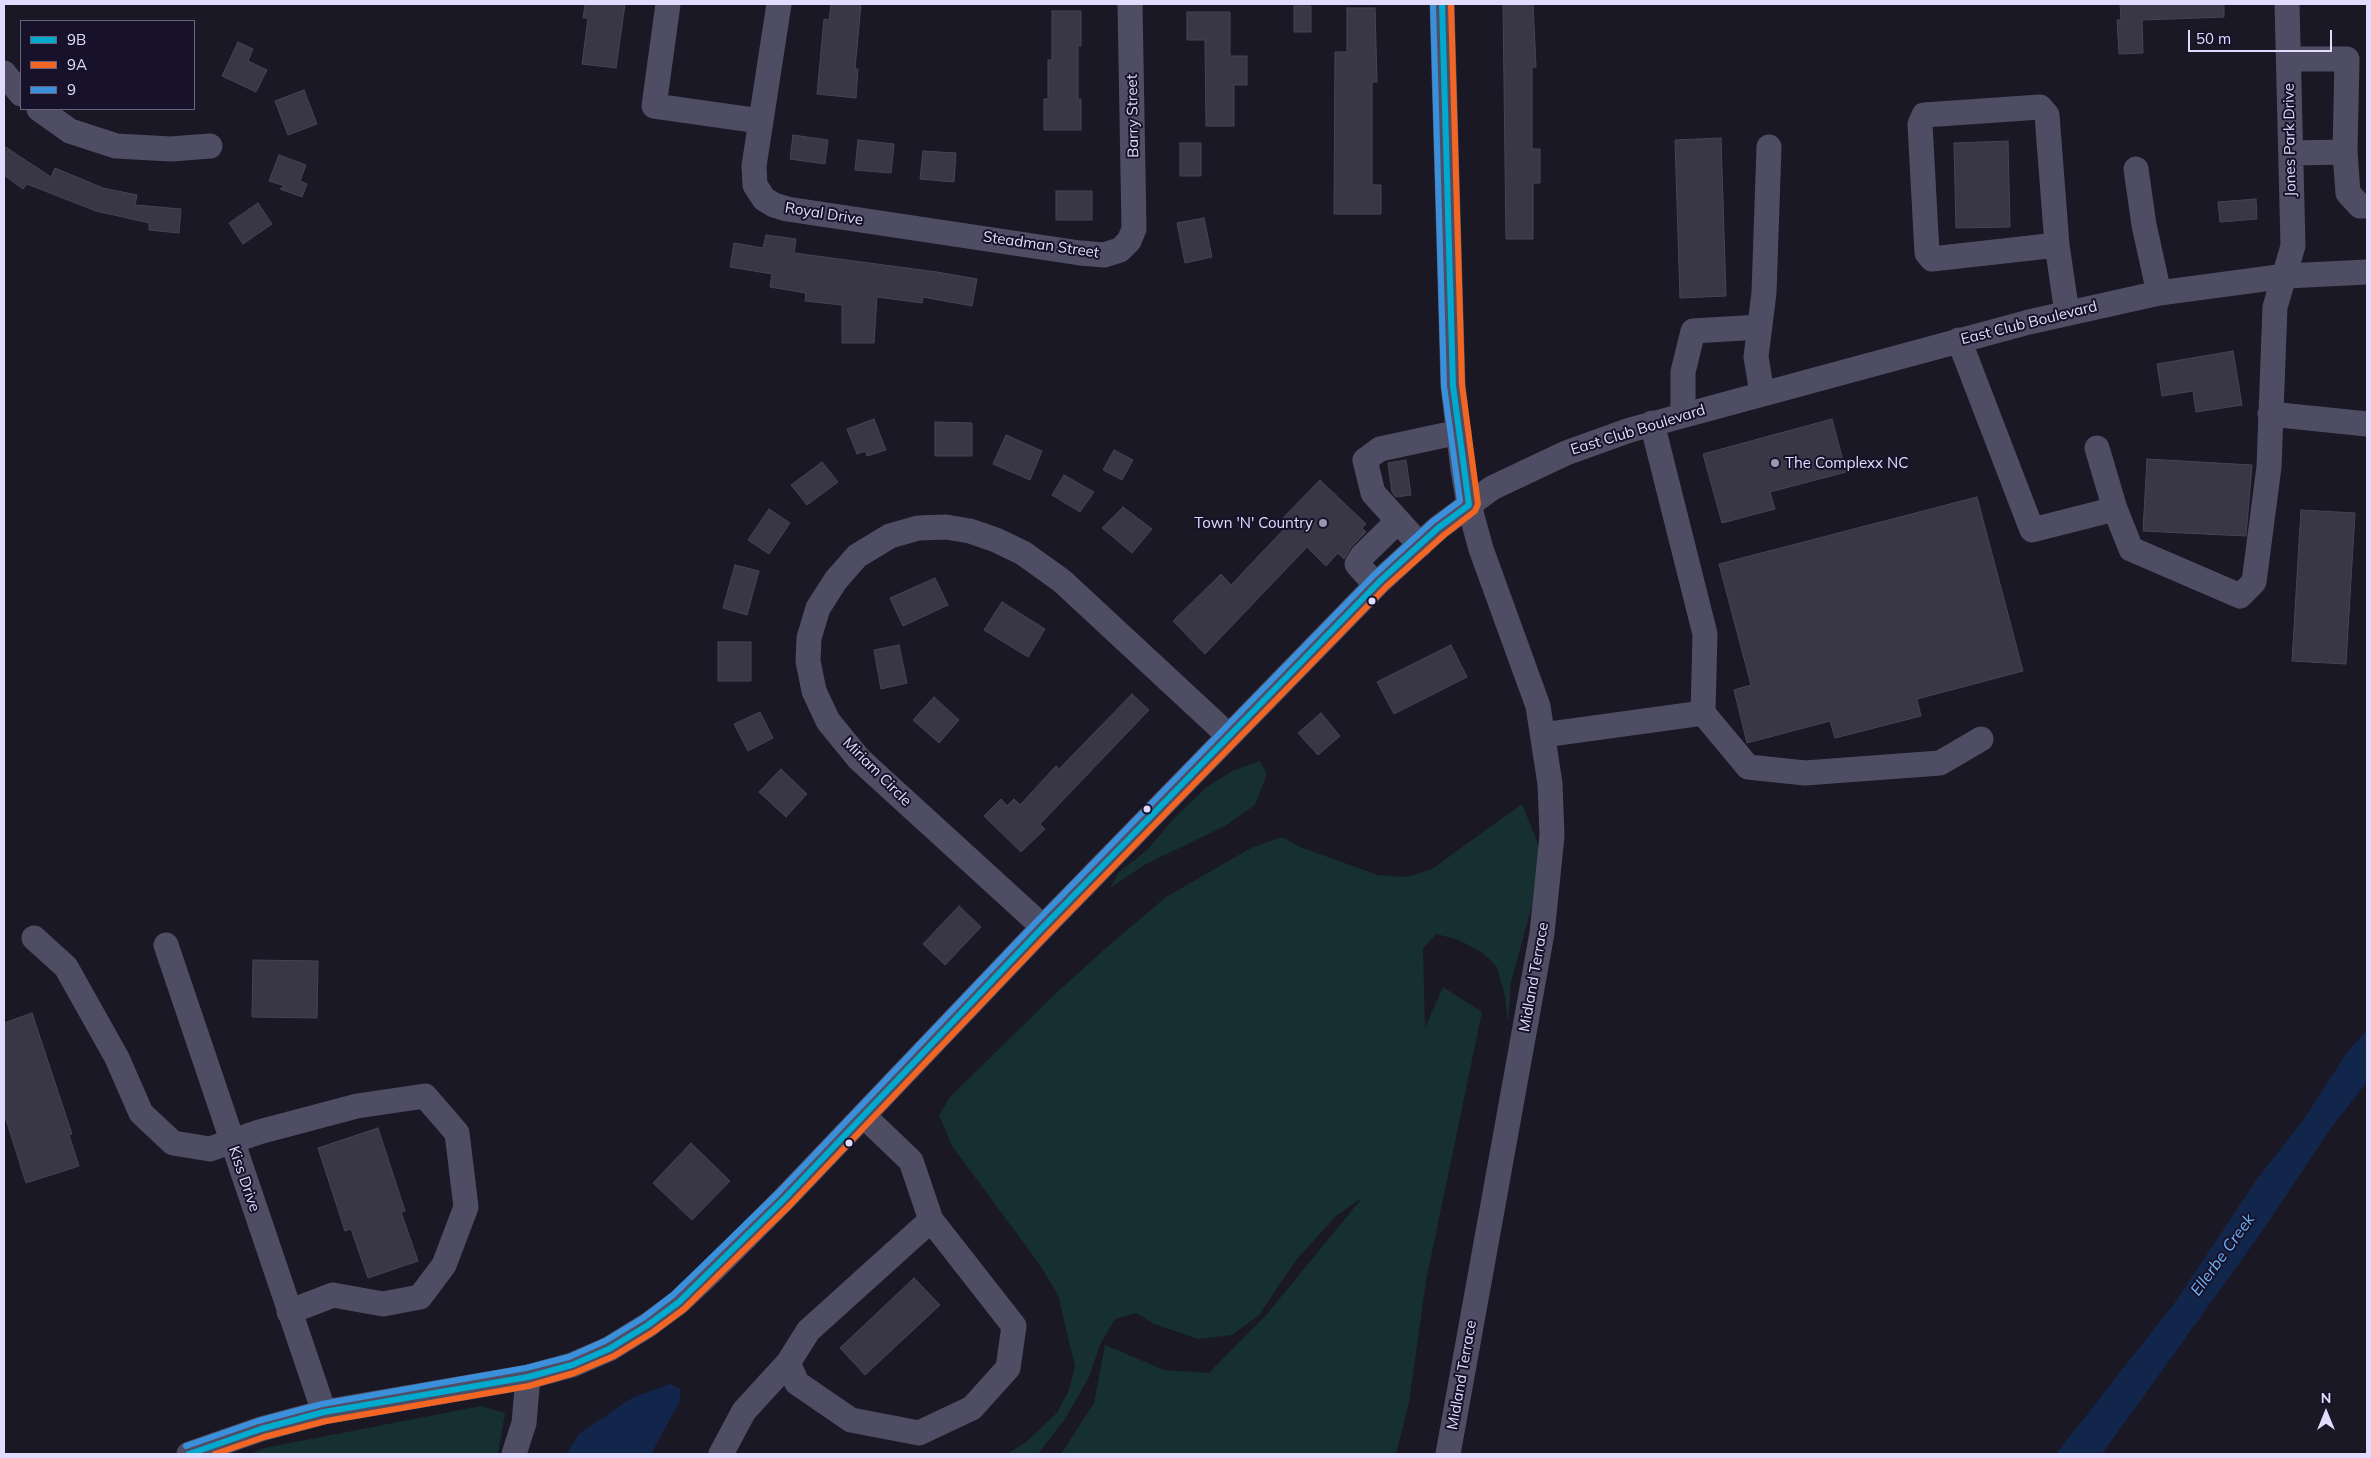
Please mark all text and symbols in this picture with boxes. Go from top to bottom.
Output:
legend [20,20,195,110]
scale bar [2191,20,2335,52]
text: 50 m [2196,29,2231,48]
text: 9B [67,30,86,49]
text: 9A [67,55,87,74]
street label: Barry Street [1123,74,1143,158]
text: 9 [67,80,76,99]
street label: Jones Park Drive [2280,83,2300,197]
street label: Royal Drive [783,199,865,229]
street label: Steadman Street [982,228,1100,262]
street label: East Club Boulevard [1959,297,2099,349]
street label: East Club Boulevard [1568,401,1708,459]
place label: The Complexx NC [1785,454,1908,472]
marker: The Complexx NC [1769,457,1781,469]
place label: Town 'N' Country [1194,514,1313,532]
marker: Town 'N' Country [1317,517,1329,529]
unlabelled marker [1367,596,1377,606]
street label: Miriam Circle [839,734,915,810]
unlabelled marker [1142,804,1152,814]
street label: Midland Terrace [1515,921,1553,1033]
unlabelled marker [844,1138,854,1148]
street label: Kiss Drive [224,1144,264,1214]
water label: Ellerbe Creek [2187,1210,2259,1300]
street label: Midland Terrace [1443,1319,1481,1431]
north arrow [2301,1388,2351,1438]
text: N [2321,1389,2331,1407]

